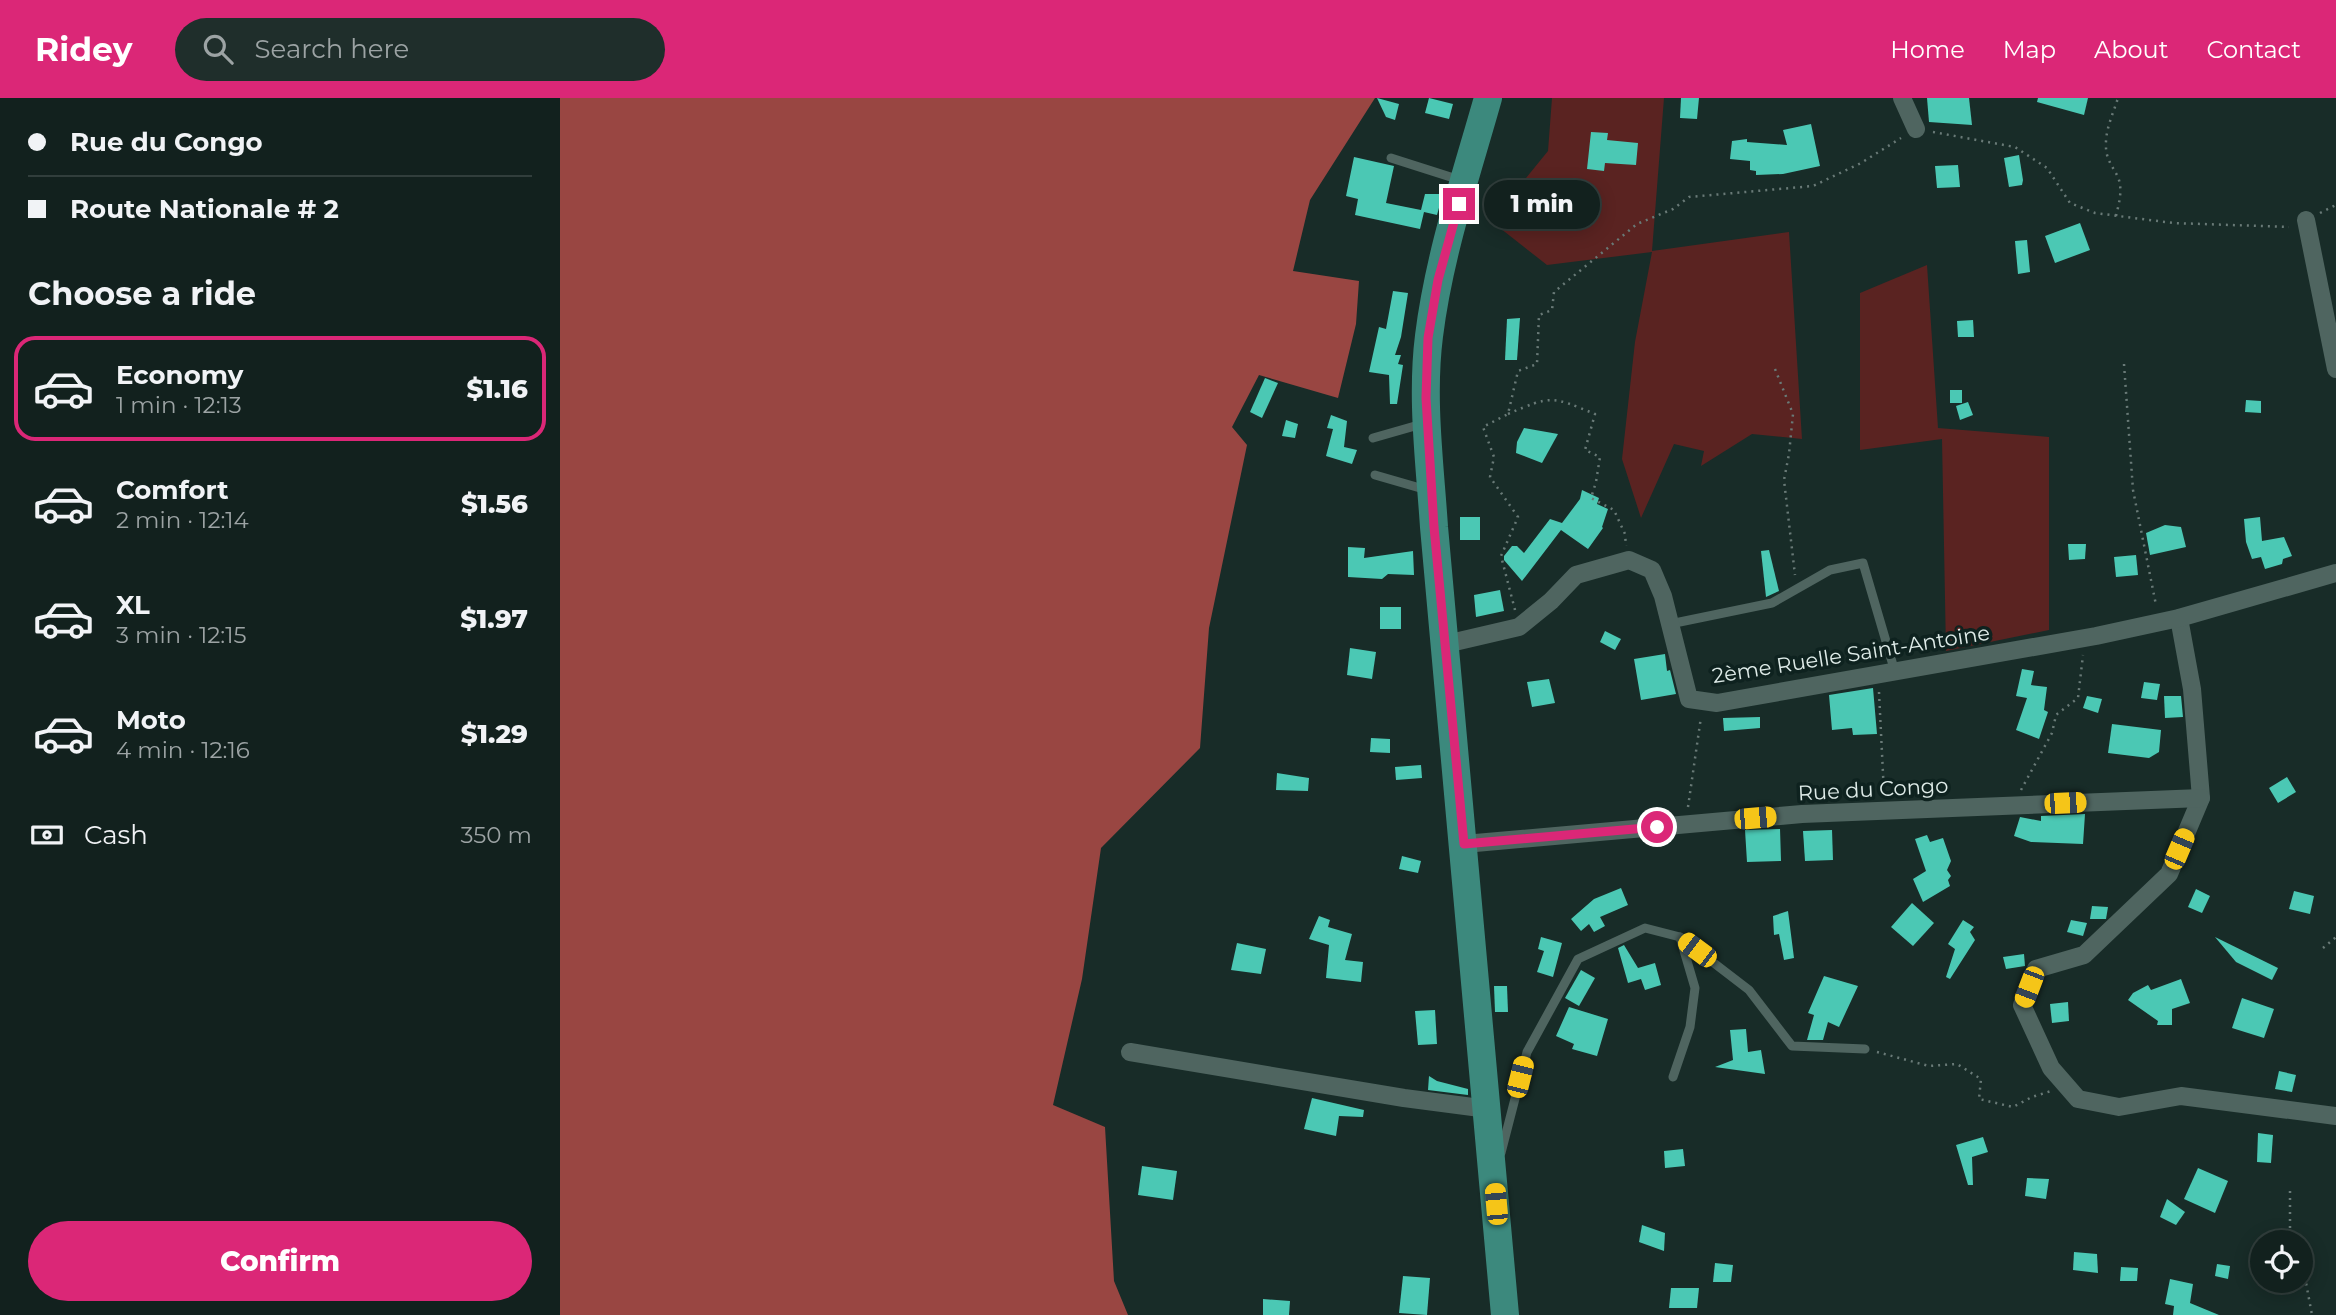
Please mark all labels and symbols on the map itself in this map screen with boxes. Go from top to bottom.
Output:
callout: 1 min [1483,180,1599,228]
route end [1443,188,1475,220]
street label: 2ème Ruelle Saint-Antoine [1710,620,1992,688]
street label: Rue du Congo [1797,773,1949,805]
car [2044,792,2087,814]
car [1734,806,1777,830]
route start [1641,811,1673,843]
car [2162,826,2197,872]
car [1674,929,1721,971]
car [2012,964,2047,1010]
car [1505,1054,1536,1100]
car [1484,1182,1509,1226]

